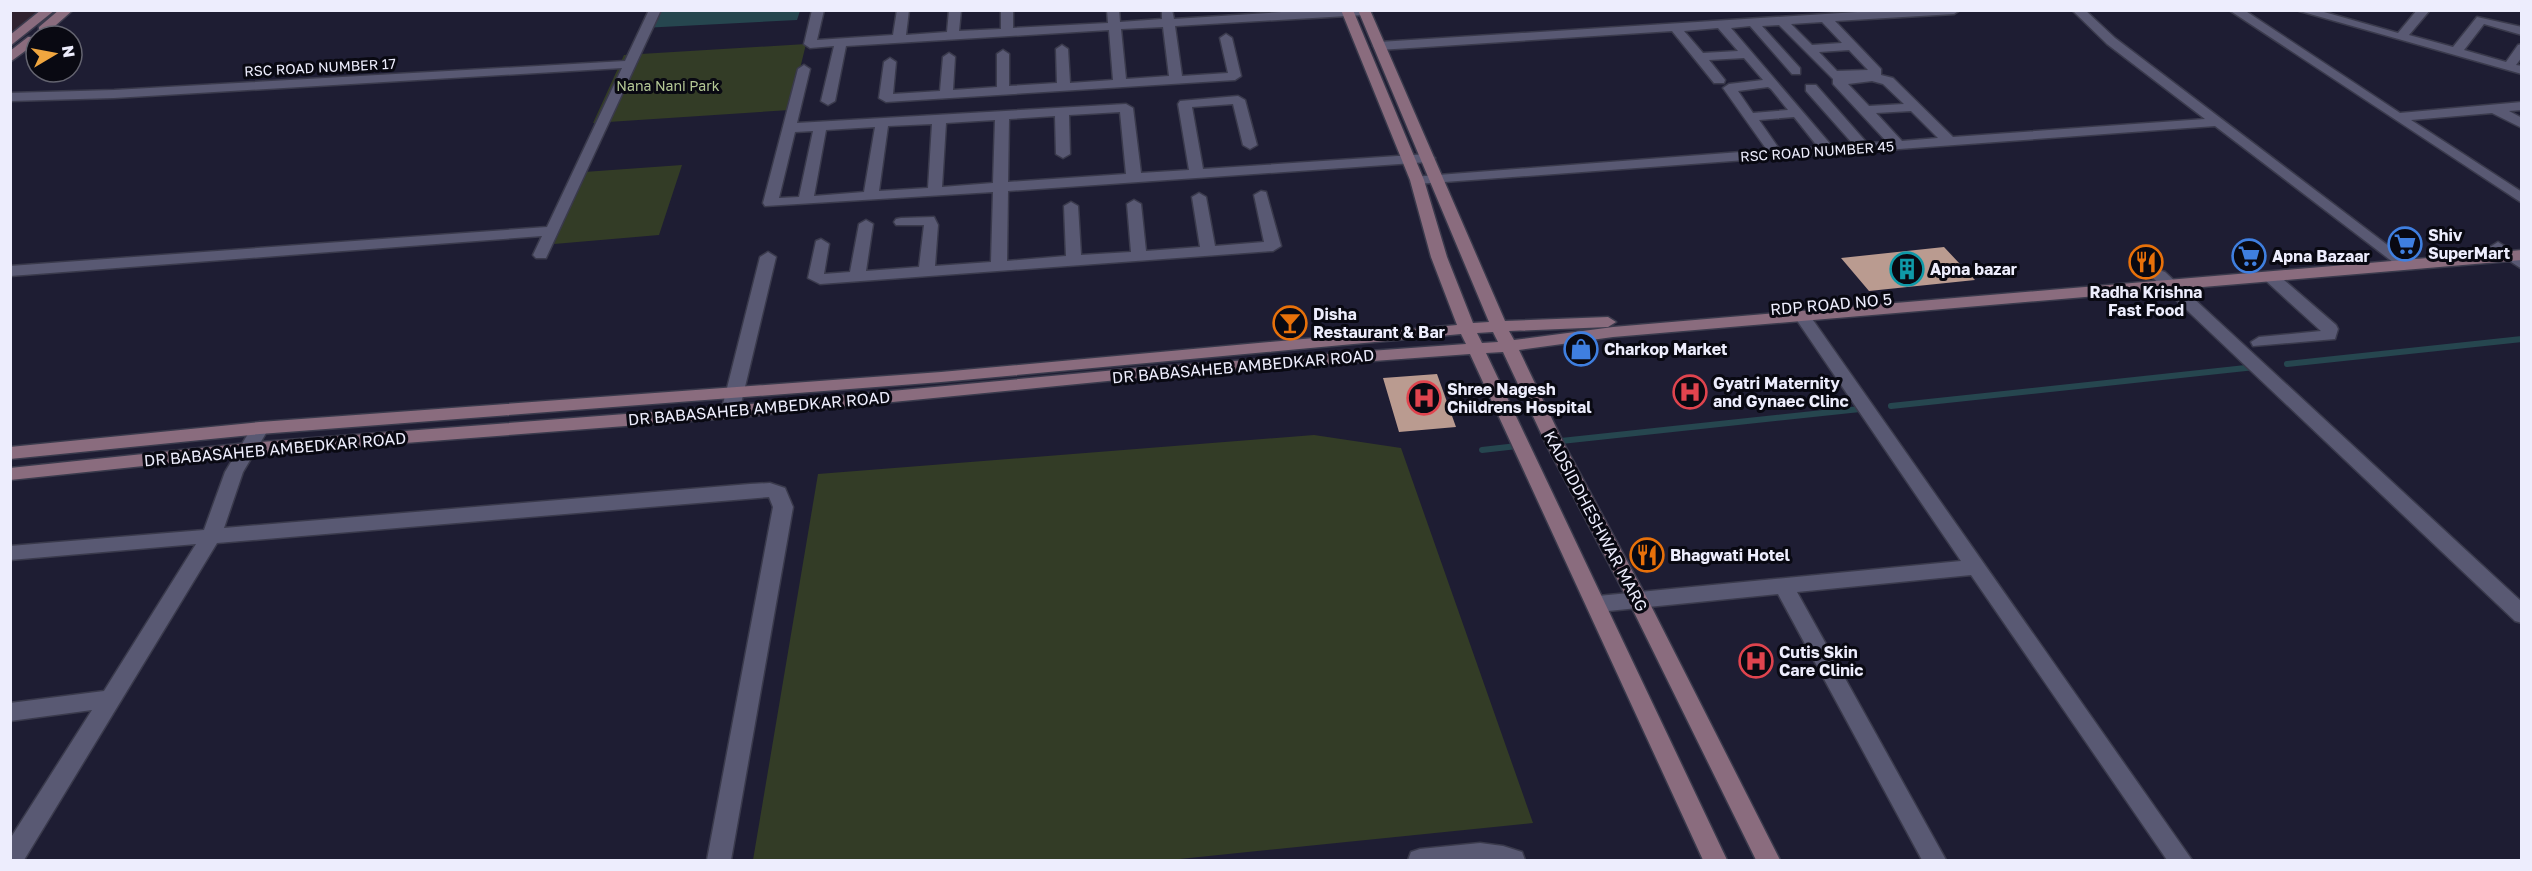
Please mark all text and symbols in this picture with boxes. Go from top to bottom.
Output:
north arrow [24,24,84,84]
text: N [58,44,80,59]
street label: RSC ROAD NUMBER 17 [244,55,396,79]
park label: Nana Nani Park [616,77,720,94]
street label: RSC ROAD NUMBER 45 [1739,137,1895,165]
place label: Shiv SuperMart [2428,225,2510,263]
supermarket icon: Shiv SuperMart [2387,226,2423,262]
supermarket icon: Apna Bazaar [2231,238,2267,274]
restaurant icon: Radha Krishna Fast Food [2128,244,2164,280]
place label: Apna Bazaar [2272,246,2370,266]
building icon: Apna bazar [1889,251,1925,287]
place label: Apna bazar [1930,259,2017,279]
place label: Radha Krishna Fast Food [2090,282,2202,320]
street label: RDP ROAD NO 5 [1769,289,1893,319]
place label: Disha Restaurant & Bar [1313,304,1445,342]
bar icon: Disha Restaurant & Bar [1272,305,1308,341]
shop icon: Charkop Market [1563,331,1599,367]
place label: Charkop Market [1604,339,1727,359]
street label: DR BABASAHEB AMBEDKAR ROAD [1111,345,1375,387]
place label: Gyatri Maternity and Gynaec Clinc [1713,373,1849,411]
hospital icon: Gyatri Maternity and Gynaec Clinc [1672,374,1708,410]
place label: Shree Nagesh Childrens Hospital [1447,379,1592,417]
hospital icon: Shree Nagesh Childrens Hospital [1406,380,1442,416]
street label: DR BABASAHEB AMBEDKAR ROAD [627,387,891,429]
street label: KADSIDDHESHWAR MARG [1540,427,1652,615]
street label: DR BABASAHEB AMBEDKAR ROAD [143,428,407,470]
restaurant icon: Bhagwati Hotel [1629,537,1665,573]
place label: Bhagwati Hotel [1670,545,1791,565]
place label: Cutis Skin Care Clinic [1779,642,1863,680]
hospital icon: Cutis Skin Care Clinic [1738,643,1774,679]

